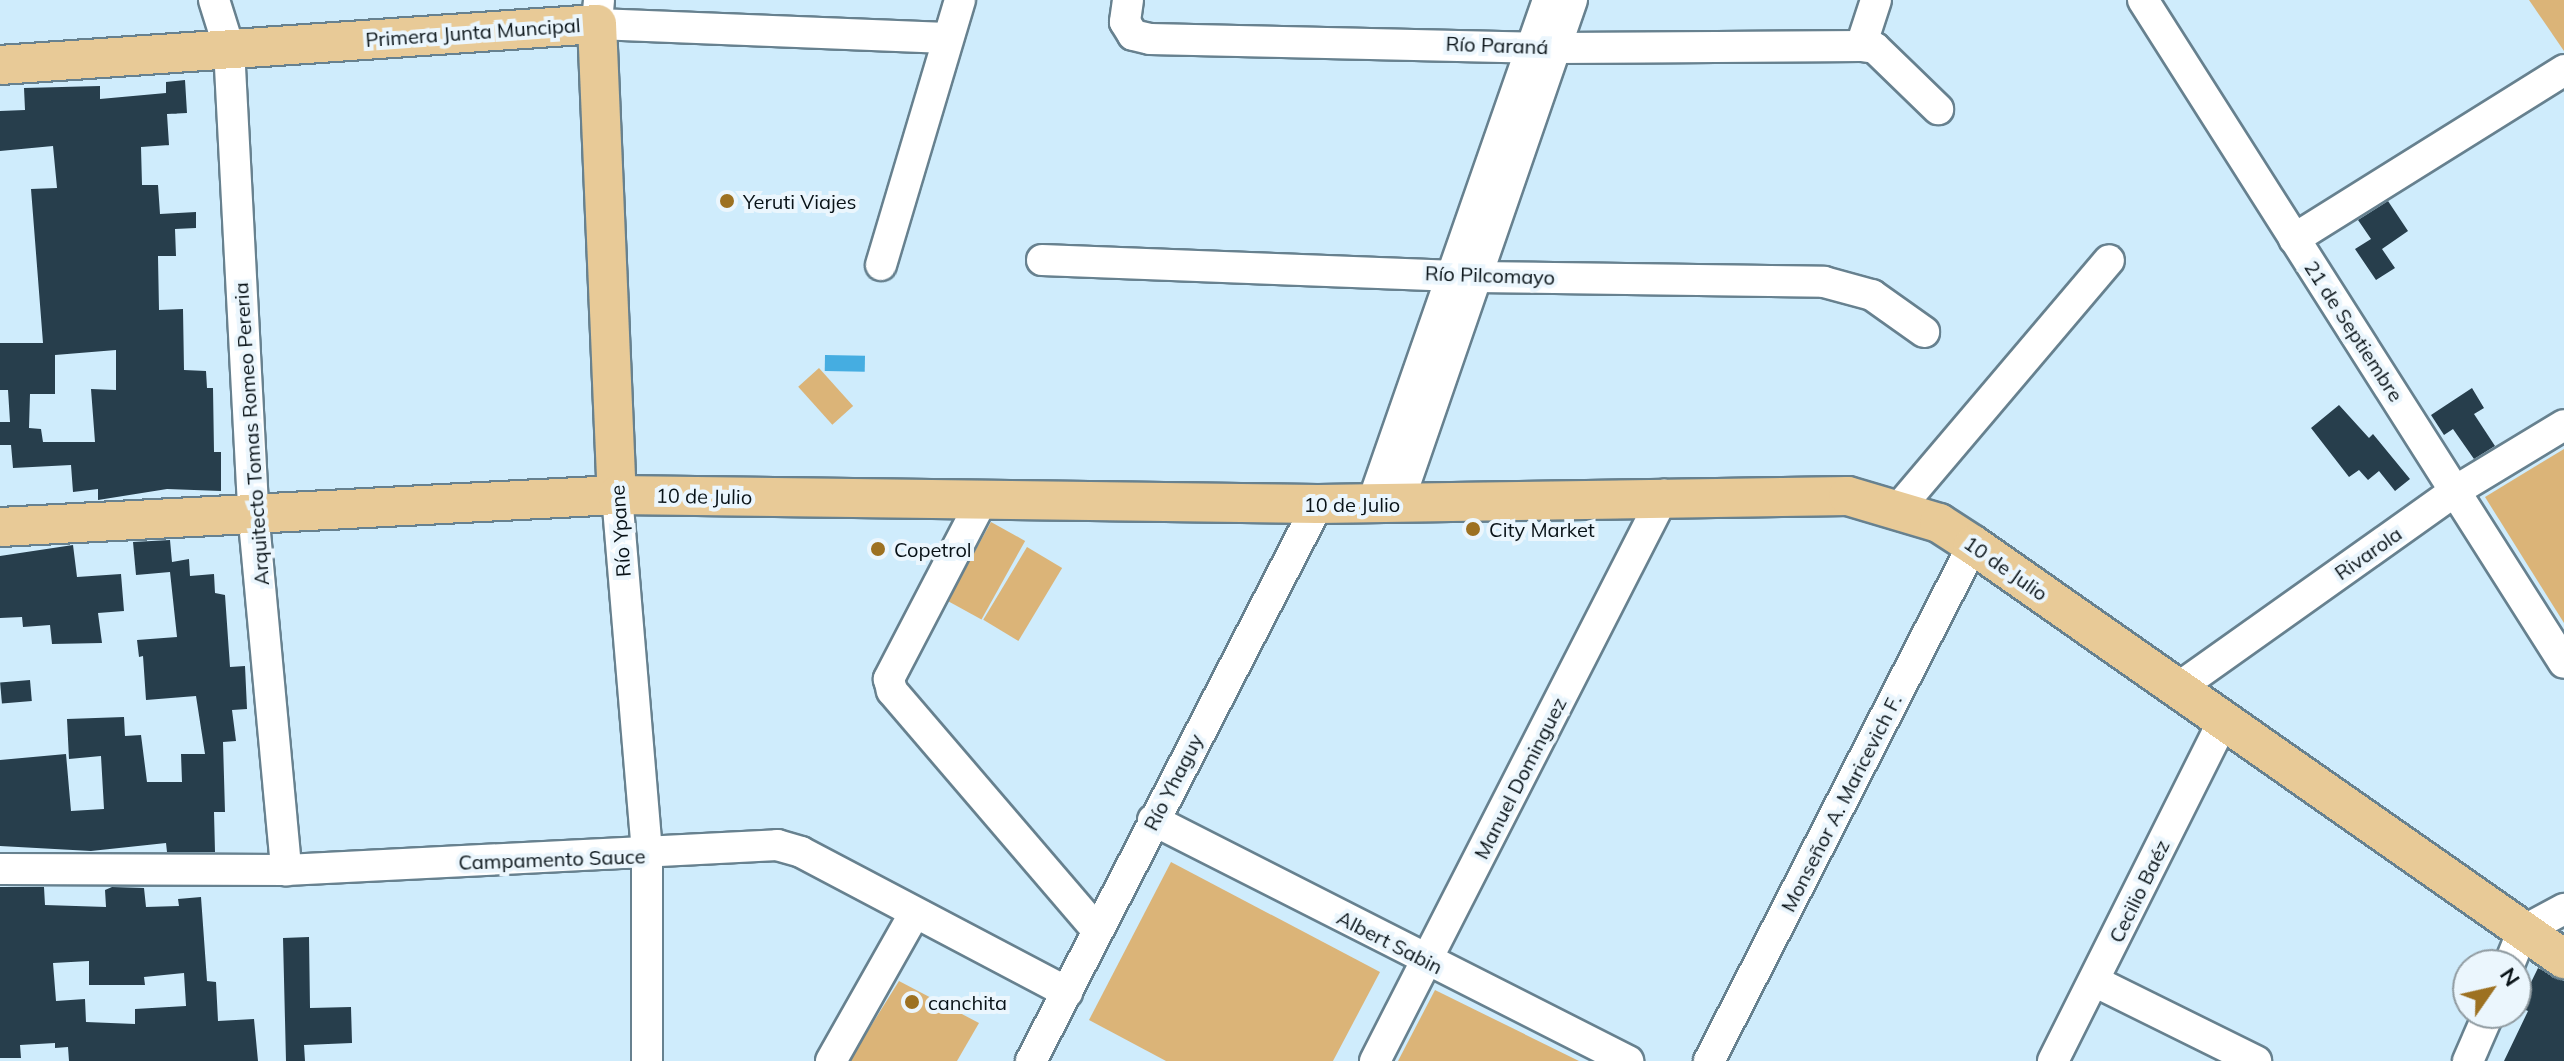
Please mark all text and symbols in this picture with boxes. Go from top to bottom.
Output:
street label: Primera Junta Muncipal [365,13,581,51]
street label: Río Paraná [1445,31,1549,59]
place label: Yeruti Viajes [743,189,857,213]
marker: Yeruti Viajes [718,192,736,210]
street label: 21 de Septiembre [2300,256,2408,406]
street label: Río Pilcomayo [1424,261,1556,289]
street label: Arquitecto Tomas Romeo Pereria [228,282,274,586]
street label: 10 de Julio [656,483,752,509]
street label: Río Ypane [605,484,635,578]
street label: 10 de Julio [1304,492,1400,516]
place label: City Market [1489,517,1595,541]
marker: City Market [1464,520,1482,538]
street label: Rivarola [2330,521,2406,585]
street label: 10 de Julio [1960,531,2052,605]
place label: Copetrol [894,537,972,561]
marker: Copetrol [869,540,887,558]
street label: Monseñor A. Maricevich F. [1776,690,1906,916]
street label: Manuel Dominguez [1469,693,1571,863]
street label: Río Yhaguy [1138,730,1208,834]
street label: Cecilio Baéz [2104,836,2174,946]
street label: Campamento Sauce [458,844,646,874]
street label: Albert Sabin [1333,905,1447,979]
north arrow [2452,949,2532,1029]
text: N [2494,962,2526,991]
place label: canchita [928,990,1007,1014]
marker: canchita [903,993,921,1011]

